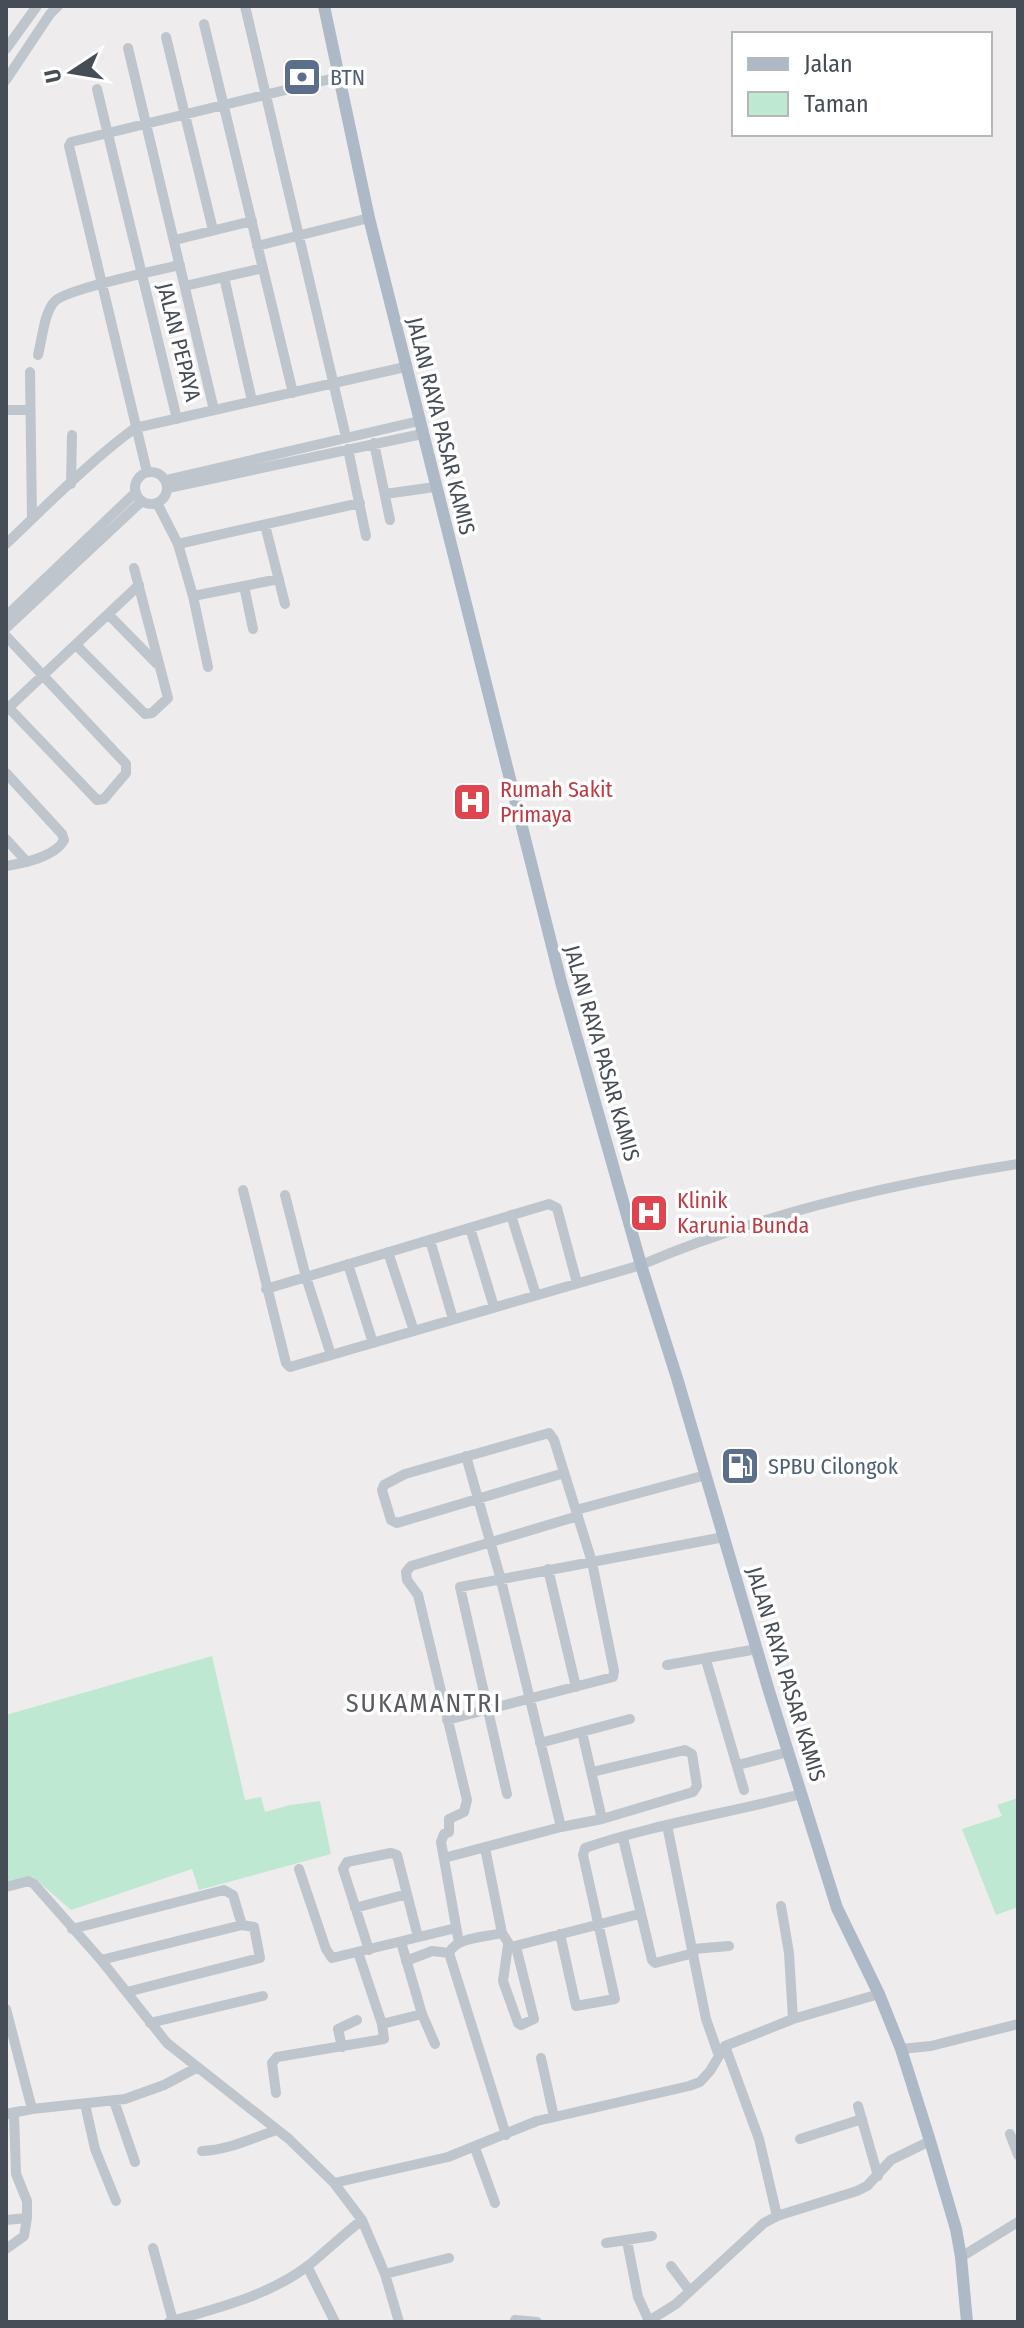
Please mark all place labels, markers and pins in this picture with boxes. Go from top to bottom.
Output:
bank icon: BTN [281,56,323,98]
place label: BTN [330,64,365,91]
place label: Rumah Sakit Primaya [500,776,613,828]
hospital icon: Rumah Sakit Primaya [451,781,493,823]
place label: Klinik Karunia Bunda [677,1187,809,1239]
hospital icon: Klinik Karunia Bunda [628,1192,670,1234]
fuel station icon: SPBU Cilongok [719,1445,761,1487]
place label: SPBU Cilongok [768,1453,899,1480]

